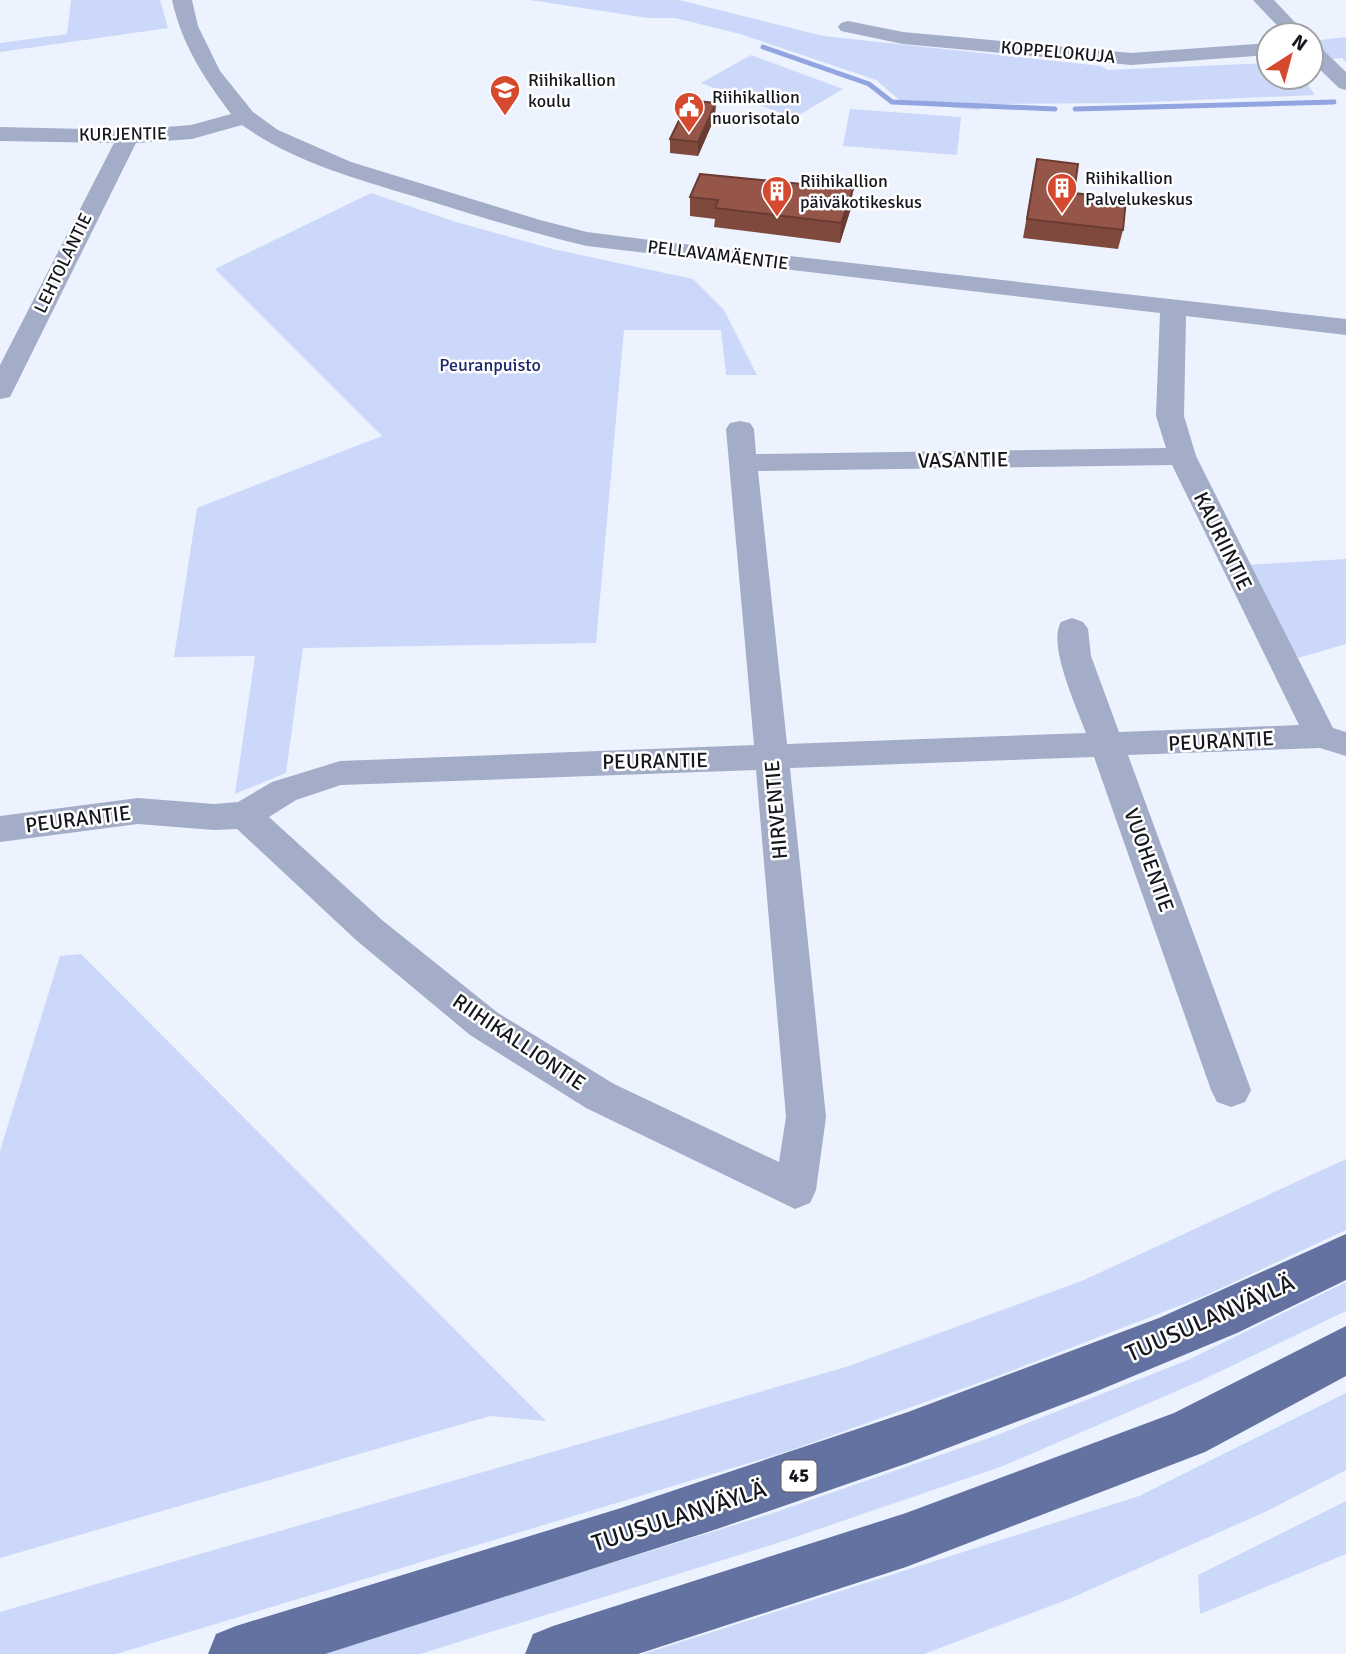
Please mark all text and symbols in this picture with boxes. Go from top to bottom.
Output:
north arrow [1255,21,1325,91]
text: N [1287,29,1312,57]
street label: KOPPELOKUJA [1000,36,1116,68]
place label: Riihikallion koulu [528,69,616,112]
school or university icon: Riihikallion koulu [488,73,522,117]
place label: Riihikallion nuorisotalo [712,86,800,129]
public building icon: Riihikallion nuorisotalo [672,90,706,134]
street label: KURJENTIE [79,122,167,146]
place label: Riihikallion Palvelukeskus [1085,167,1193,210]
place label: Riihikallion päiväkotikeskus [800,170,922,213]
building icon: Riihikallion Palvelukeskus [1045,171,1079,215]
building icon: Riihikallion päiväkotikeskus [760,174,794,218]
street label: LEHTOLANTIE [29,209,97,317]
street label: PELLAVAMÄENTIE [646,235,790,275]
park label: Peuranpuisto [439,354,541,376]
street label: VASANTIE [917,446,1009,474]
street label: KAURIINTIE [1188,487,1258,595]
street label: PEURANTIE [1167,725,1275,757]
street label: PEURANTIE [602,747,708,775]
street label: HIRVENTIE [759,759,793,861]
street label: PEURANTIE [24,800,132,838]
street label: VUOHENTIE [1118,805,1180,915]
street label: RIIHIKALLIONTIE [448,988,590,1096]
street label: TUUSULANVÄYLÄ [1121,1267,1299,1369]
road number: 45 [782,1460,816,1492]
street label: TUUSULANVÄYLÄ [588,1474,770,1558]

